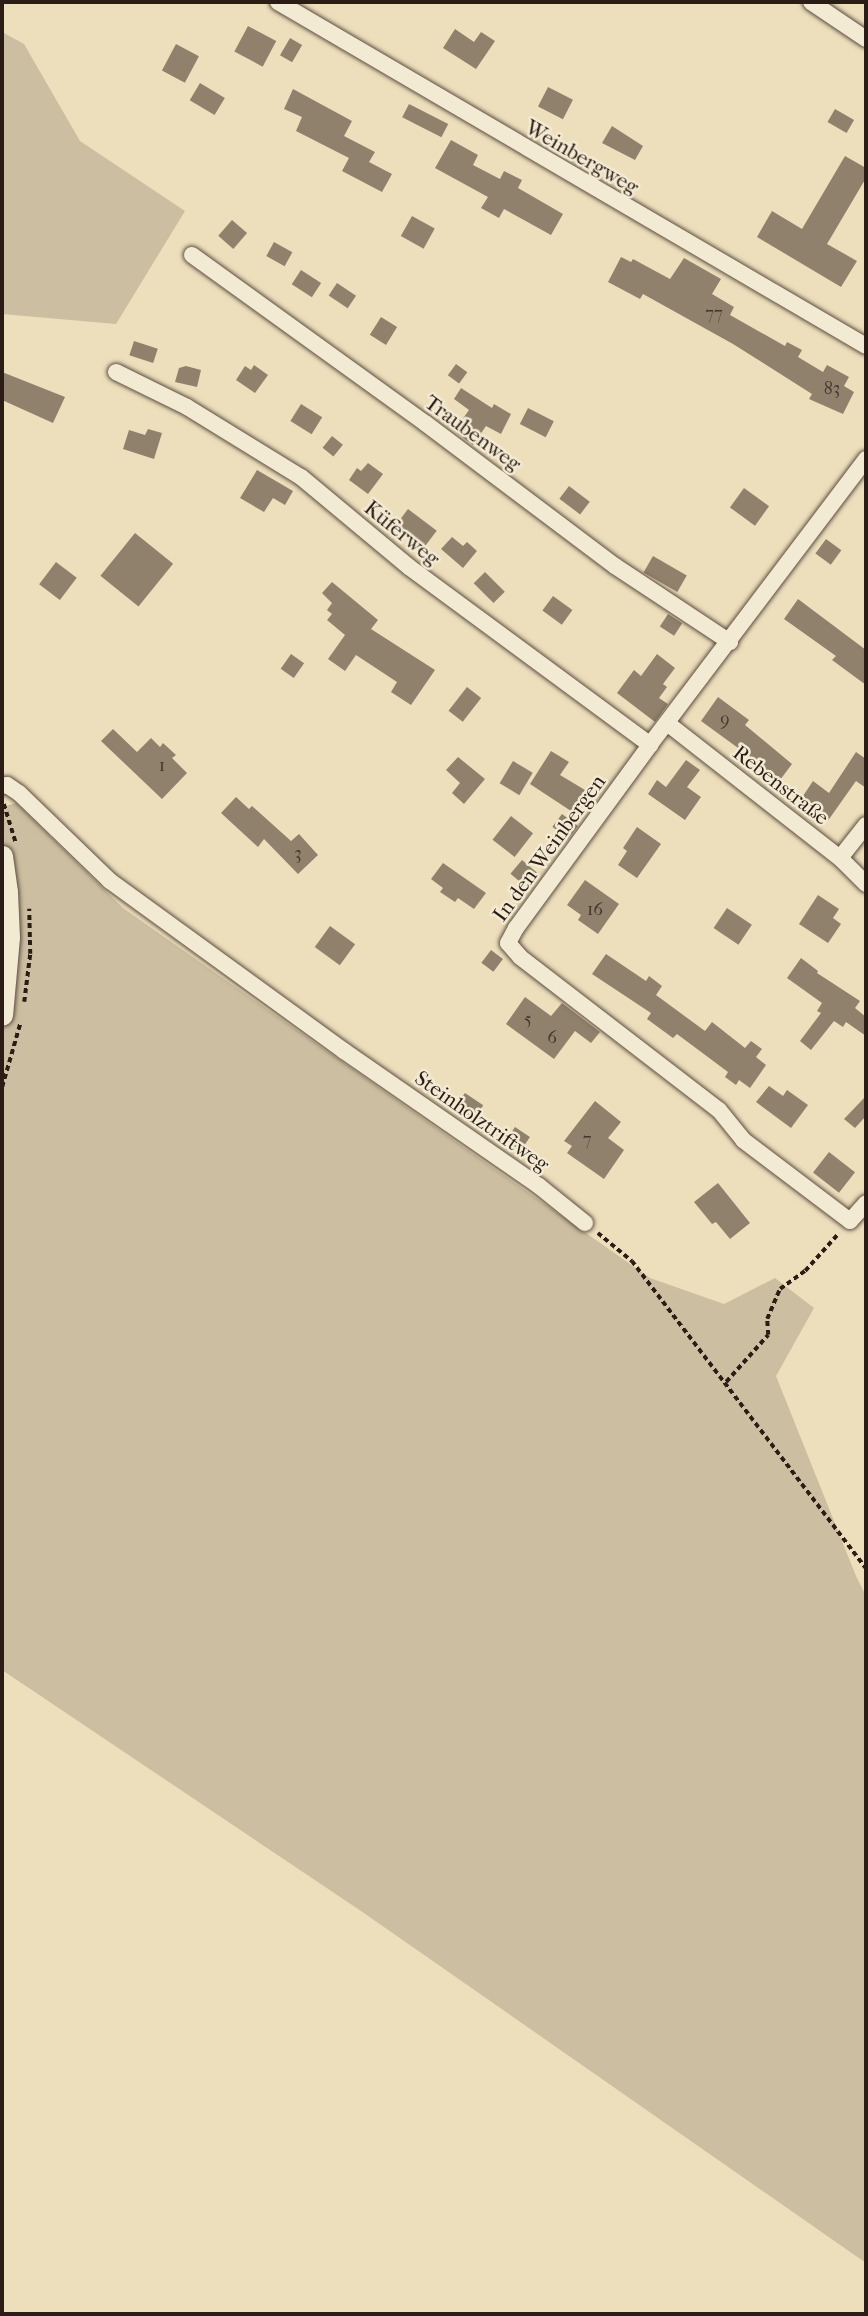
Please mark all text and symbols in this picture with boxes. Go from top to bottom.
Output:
street label: Weinbergweg [521,114,643,200]
house number: 77 [705,303,723,325]
house number: 83 [824,378,840,400]
street label: Traubenweg [420,390,526,476]
street label: Küferweg [359,495,445,571]
house number: 9 [720,709,730,731]
street label: Rebenstraße [728,740,834,830]
house number: 1 [159,755,165,777]
street label: In den Weinbergen [487,770,611,926]
house number: 3 [294,843,302,865]
house number: 16 [587,899,603,921]
house number: 5 [524,1009,532,1031]
house number: 6 [547,1027,557,1049]
street label: Steinholztriftweg [410,1065,554,1177]
house number: 7 [583,1129,591,1151]

